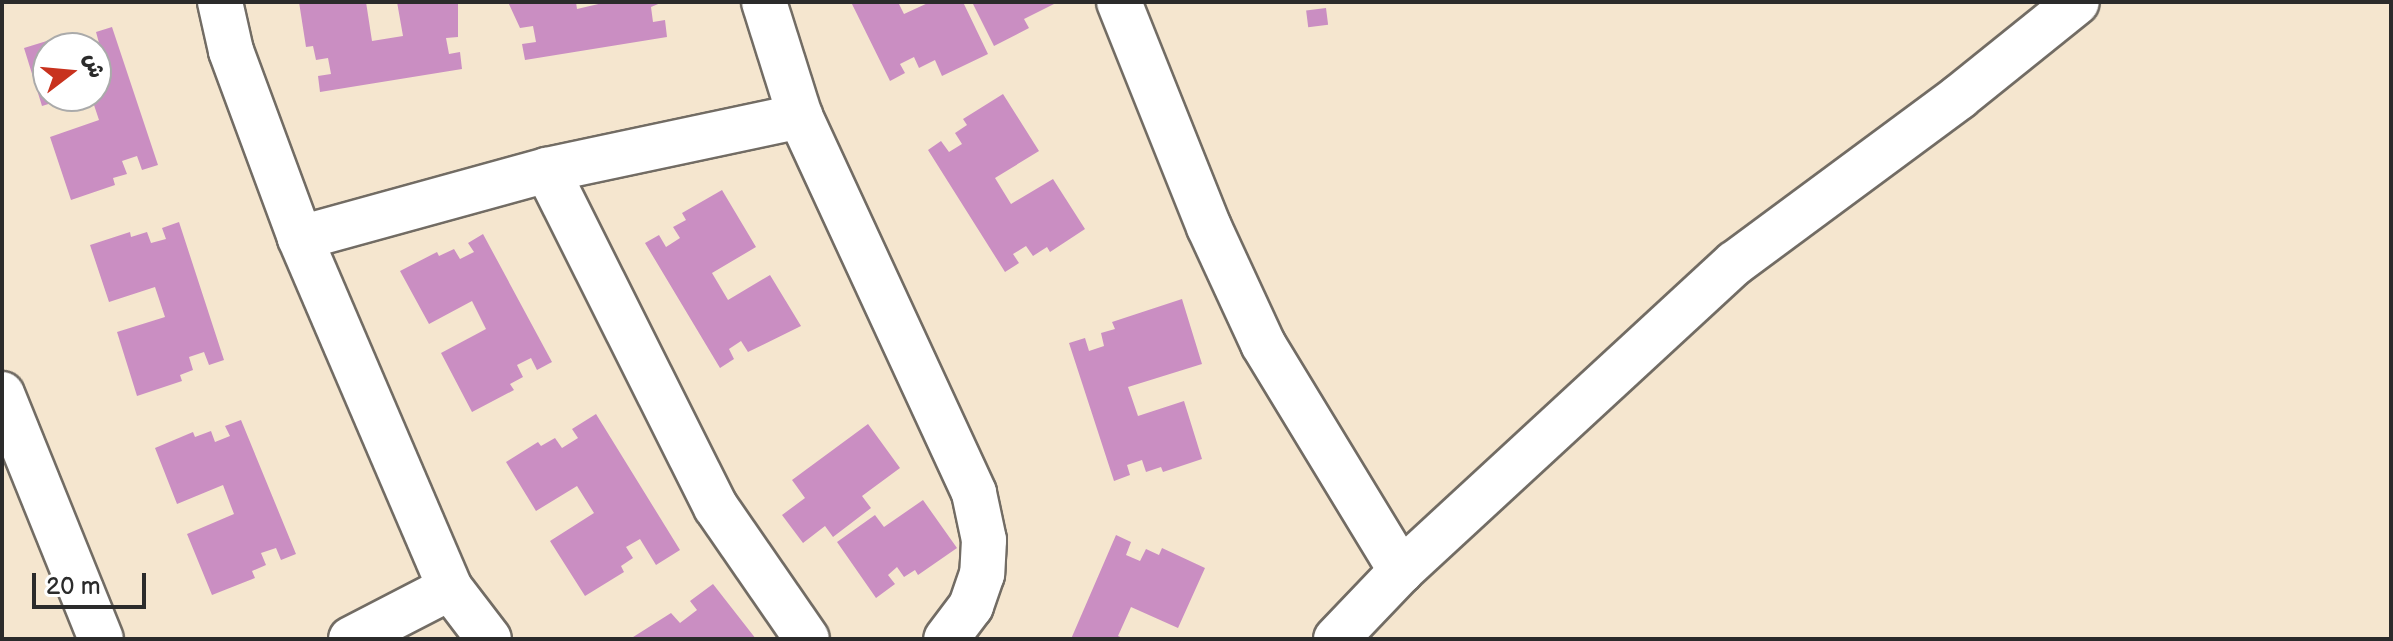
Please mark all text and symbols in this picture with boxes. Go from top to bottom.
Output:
north arrow [32,32,112,112]
text: ش [77,50,110,81]
scale bar [36,557,150,607]
text: 20 m [46,572,101,601]

